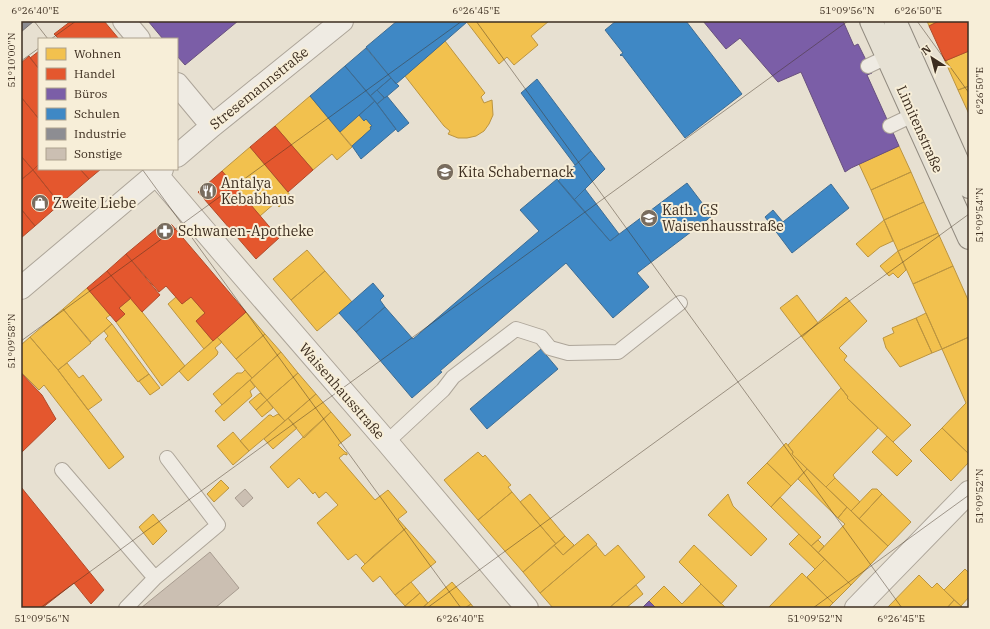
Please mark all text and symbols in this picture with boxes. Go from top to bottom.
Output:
text: 6°26'40"E [11,4,59,17]
text: 6°26'45"E [452,4,500,17]
text: 51°09'56"N [820,4,875,17]
text: 6°26'50"E [894,4,942,17]
text: 51°10'00"N [5,32,18,88]
legend [38,38,178,170]
north arrow [912,38,952,78]
text: N [918,42,934,58]
street label: Stresemannstraße [206,43,312,133]
text: Wohnen [74,46,121,61]
text: Handel [74,66,115,81]
text: 6°26'50"E [973,67,986,115]
street label: Limitenstraße [893,82,947,176]
text: Büros [74,86,107,101]
text: Schulen [74,106,120,121]
text: Industrie [74,126,126,141]
text: Sonstige [74,146,122,161]
school or university icon: Kita Schabernack [435,162,455,182]
place label: Kita Schabernack [458,163,575,181]
place label: Antalya Kebabhaus [221,174,294,208]
restaurant icon: Antalya Kebabhaus [198,181,218,201]
text: 51°09'54"N [973,187,986,243]
shop icon: Zweite Liebe [30,193,50,213]
place label: Zweite Liebe [53,194,136,212]
place label: Kath. GS Waisenhausstraße [662,201,784,235]
school or university icon: Kath. GS Waisenhausstraße [639,208,659,228]
pharmacy icon: Schwanen-Apotheke [155,221,175,241]
place label: Schwanen-Apotheke [178,222,314,240]
text: 51°09'58"N [5,313,18,369]
street label: Waisenhausstraße [295,339,389,443]
text: 51°09'52"N [973,468,986,524]
text: 51°09'56"N [15,612,70,625]
text: 6°26'40"E [436,612,484,625]
text: 51°09'52"N [788,612,843,625]
text: 6°26'45"E [877,612,925,625]

